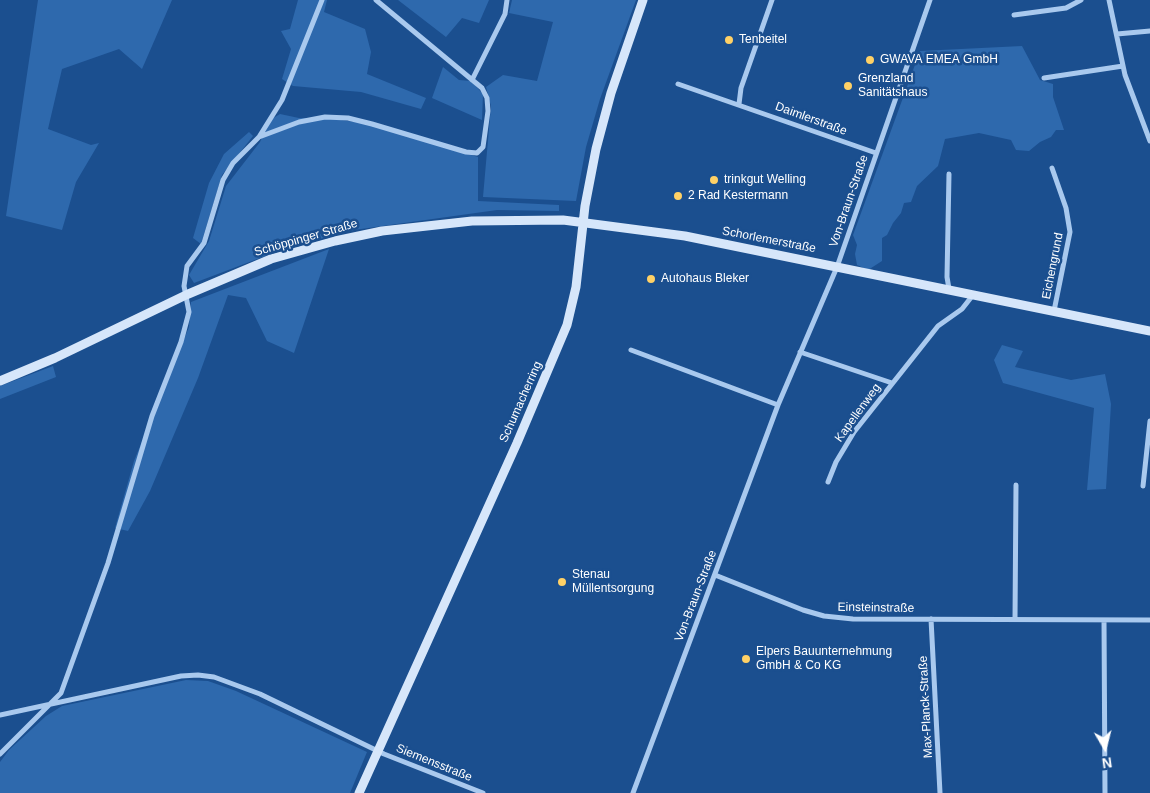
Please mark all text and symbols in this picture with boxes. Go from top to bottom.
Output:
place label: Tenbeitel [739,33,787,47]
marker: Tenbeitel [723,34,735,46]
place label: GWAVA EMEA GmbH [880,53,998,67]
marker: GWAVA EMEA GmbH [864,54,876,66]
place label: Grenzland Sanitätshaus [858,72,927,100]
marker: Grenzland Sanitätshaus [842,80,854,92]
street label: Daimlerstraße [773,99,849,139]
street label: Von-Braun-Straße [826,153,872,249]
place label: trinkgut Welling [724,173,806,187]
marker: trinkgut Welling [708,174,720,186]
place label: 2 Rad Kestermann [688,189,788,203]
marker: 2 Rad Kestermann [672,190,684,202]
street label: Schöppinger Straße [253,216,359,260]
street label: Schorlemerstraße [721,224,817,256]
street label: Eichengrund [1040,232,1066,300]
place label: Autohaus Bleker [661,272,749,286]
marker: Autohaus Bleker [645,273,657,285]
street label: Schumacherring [497,359,545,445]
street label: Kapellenweg [832,381,884,445]
street label: Von-Braun-Straße [672,548,720,644]
place label: Stenau Müllentsorgung [572,568,654,596]
marker: Stenau Müllentsorgung [556,576,568,588]
street label: Einsteinstraße [838,600,914,616]
place label: Elpers Bauunternehmung GmbH & Co KG [756,645,892,673]
marker: Elpers Bauunternehmung GmbH & Co KG [740,653,752,665]
street label: Max-Planck-Straße [916,655,936,759]
north arrow [1080,723,1130,773]
street label: Siemensstraße [394,741,474,785]
text: N [1101,754,1113,771]

